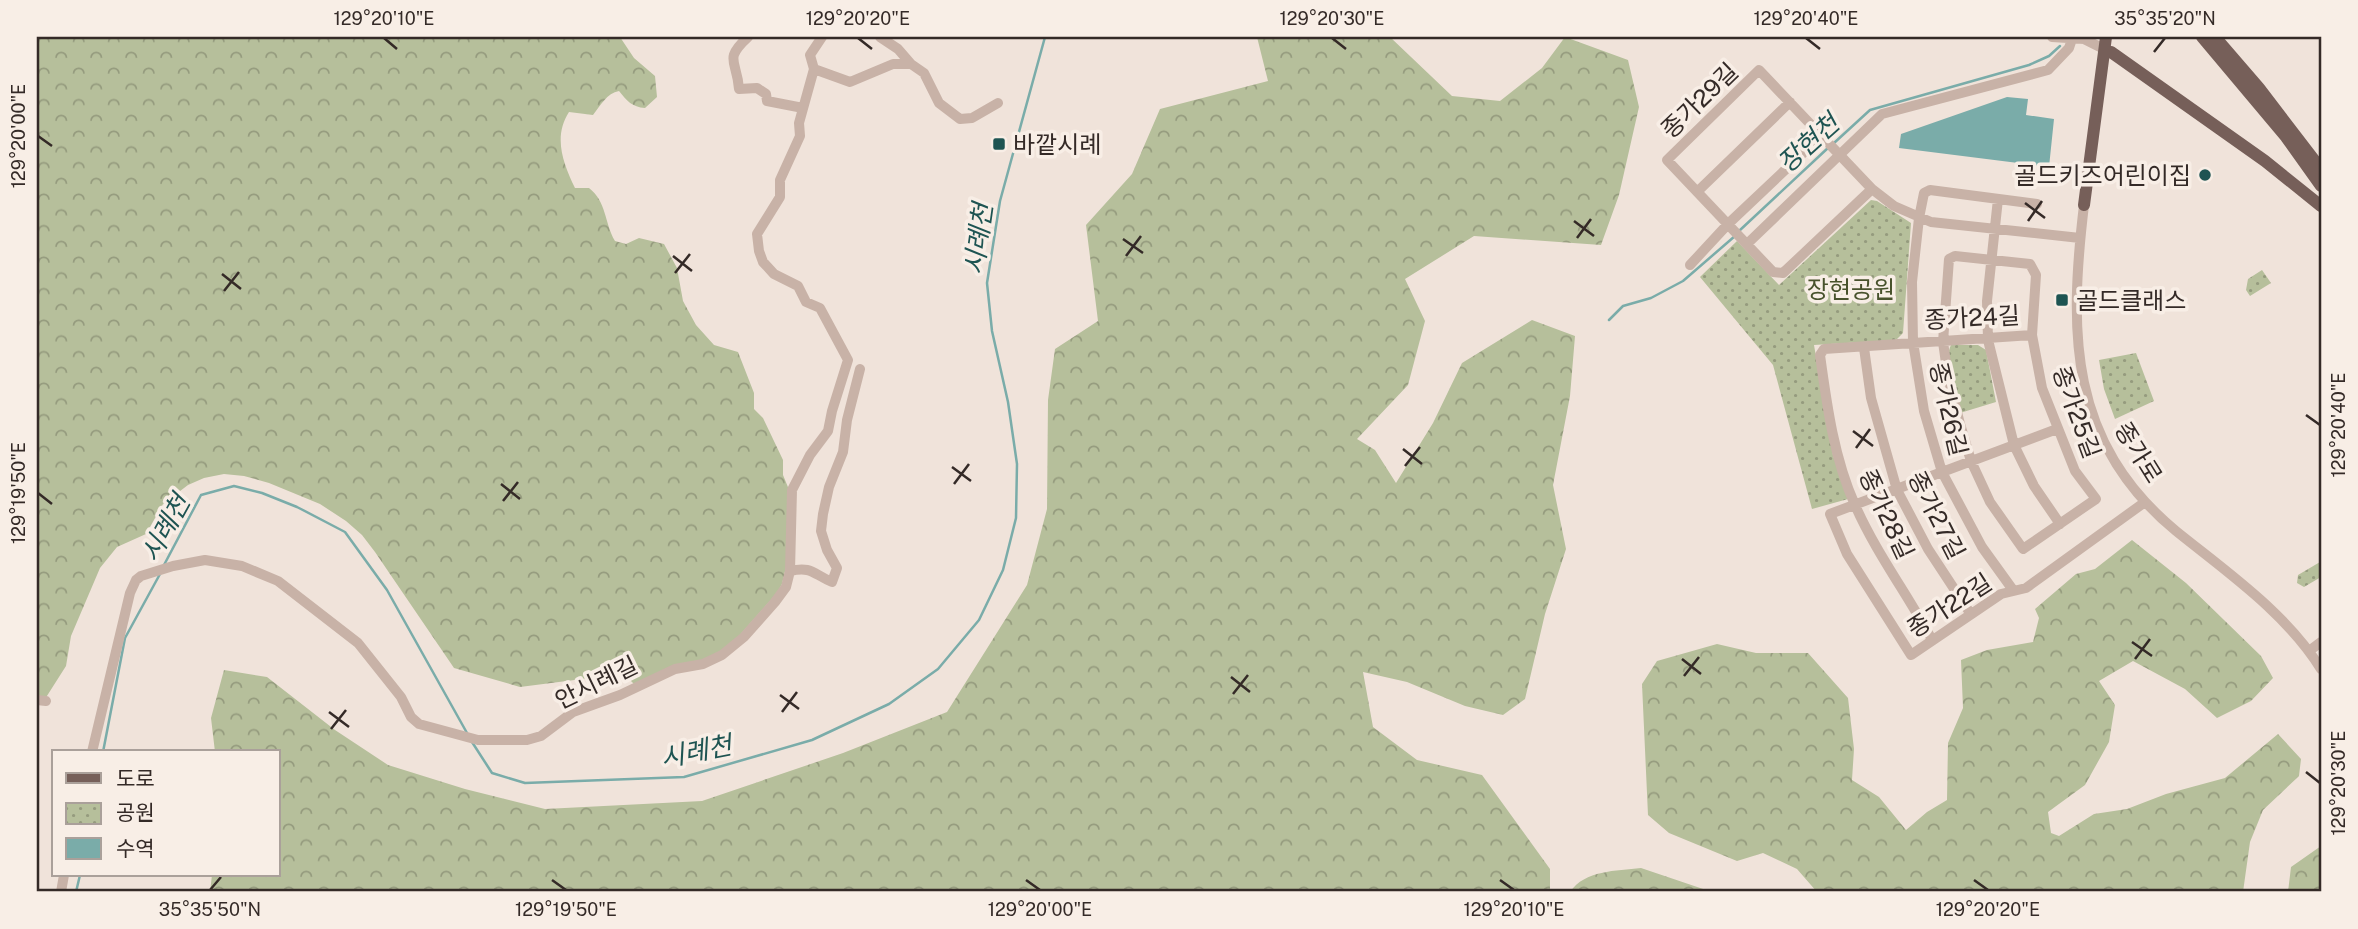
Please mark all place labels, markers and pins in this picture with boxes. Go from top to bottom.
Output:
place label: 바깥시례 [1013,130,1101,158]
marker: 바깥시례 [991,136,1007,152]
place label: 골드키즈어린이집 [2014,161,2191,189]
marker: 골드키즈어린이집 [2197,167,2213,183]
place label: 골드클래스 [2076,286,2186,314]
marker: 골드클래스 [2054,292,2070,308]

